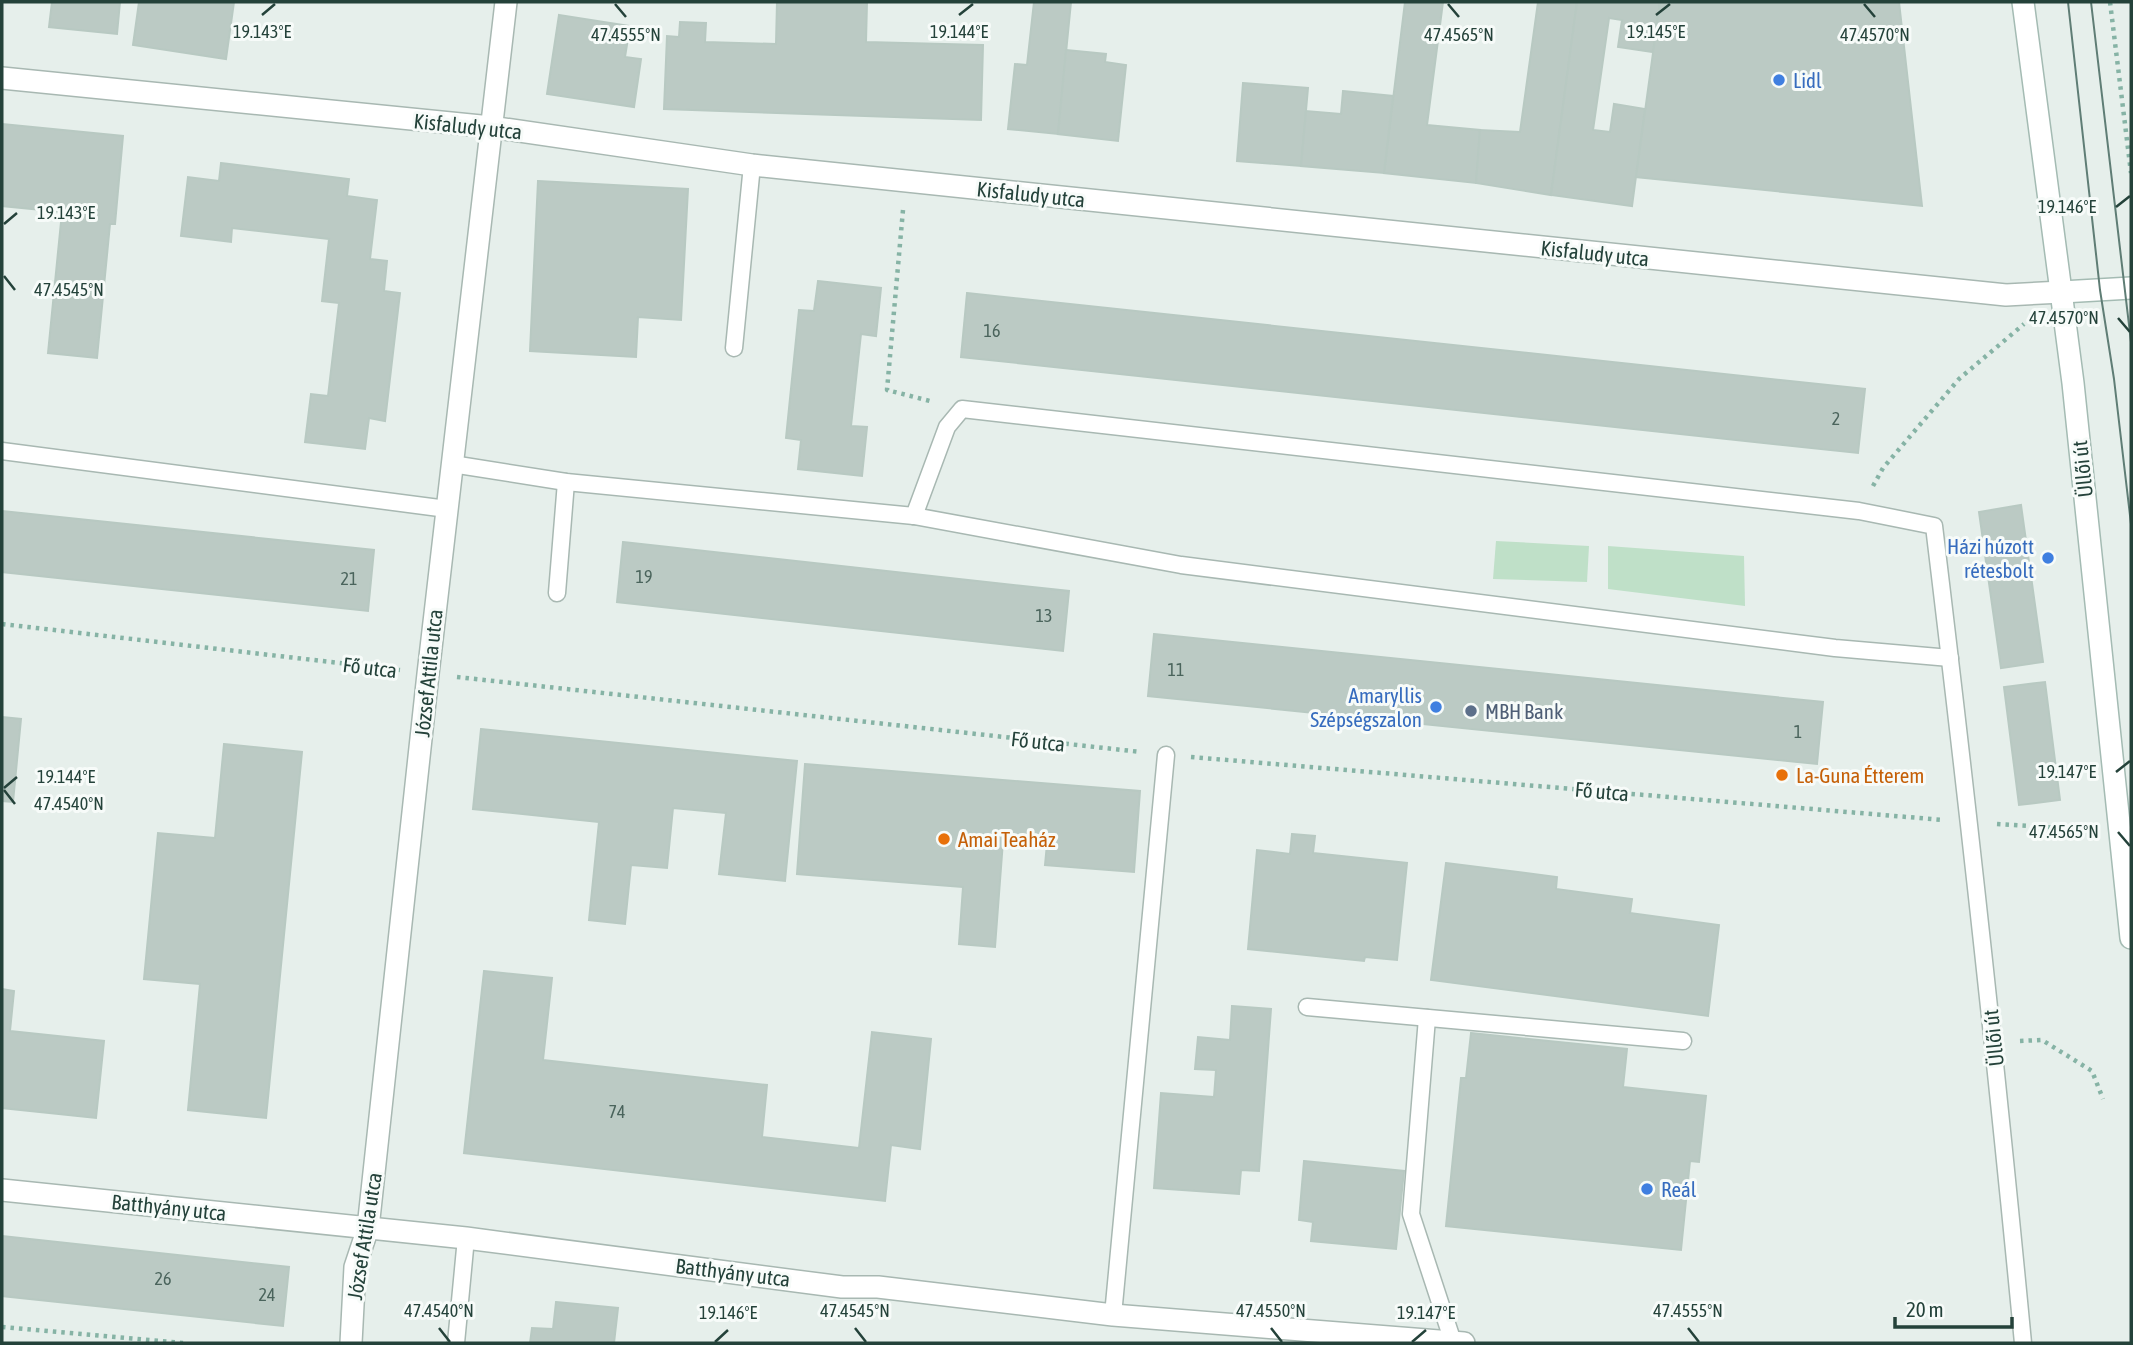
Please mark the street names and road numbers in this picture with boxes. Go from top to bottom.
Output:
street label: Kisfaludy utca [413,108,523,144]
street label: Kisfaludy utca [976,176,1086,212]
street label: Kisfaludy utca [1540,235,1650,271]
street label: Üllői út [2067,439,2097,499]
street label: József Attila utca [409,608,447,738]
street label: Fő utca [342,652,398,682]
street label: Fő utca [1010,726,1066,756]
street label: Fő utca [1574,777,1630,805]
street label: Üllői út [1978,1008,2008,1068]
street label: József Attila utca [342,1171,386,1301]
street label: Batthyány utca [110,1189,228,1225]
street label: Batthyány utca [674,1253,792,1291]

